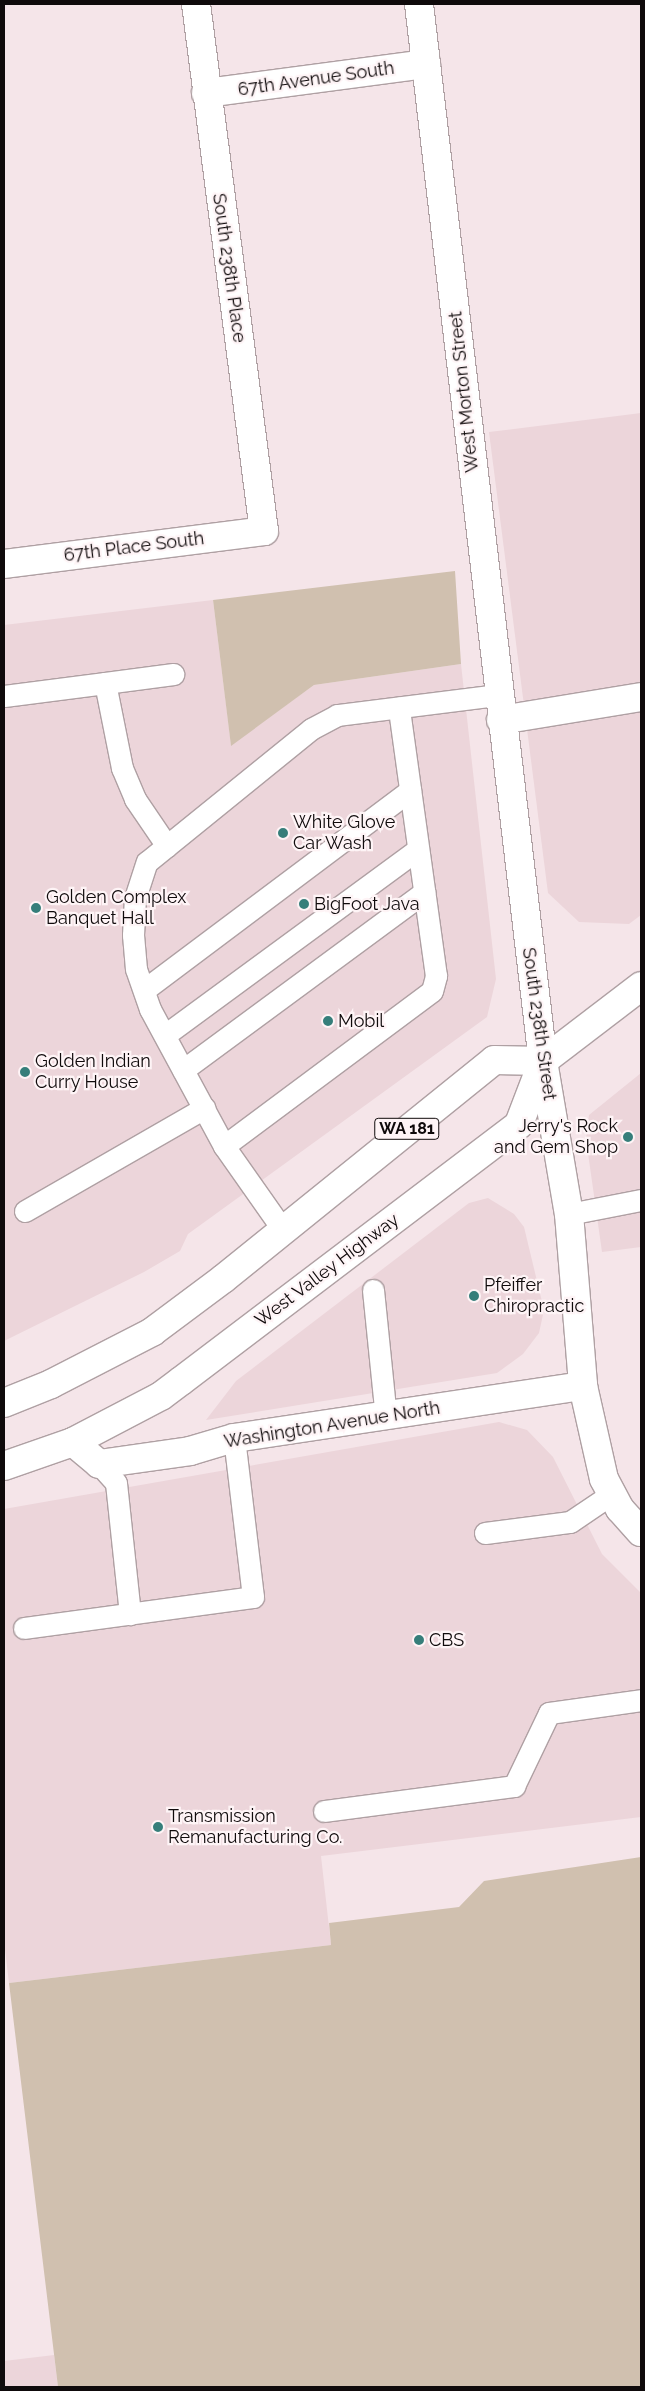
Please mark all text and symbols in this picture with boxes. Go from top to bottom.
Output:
street label: 67th Avenue South [236,57,396,101]
street label: South 238th Place [208,192,250,344]
street label: West Morton Street [445,310,483,474]
street label: 67th Place South [63,528,205,566]
place label: White Glove Car Wash [293,812,395,854]
marker: White Glove Car Wash [277,827,289,839]
place label: Golden Complex Banquet Hall [46,887,186,930]
place label: BigFoot Java [314,893,420,915]
marker: BigFoot Java [298,898,310,910]
marker: Golden Complex Banquet Hall [30,902,42,914]
street label: South 238th Street [518,946,560,1102]
place label: Mobil [338,1010,384,1032]
marker: Mobil [322,1015,334,1027]
place label: Golden Indian Curry House [35,1051,151,1094]
marker: Golden Indian Curry House [19,1066,31,1078]
road number: WA 181 [373,1116,441,1142]
place label: Jerry's Rock and Gem Shop [494,1116,618,1158]
marker: Jerry's Rock and Gem Shop [622,1131,634,1143]
street label: West Valley Highway [250,1209,404,1331]
place label: Pfeiffer Chiropractic [484,1275,584,1318]
marker: Pfeiffer Chiropractic [468,1290,480,1302]
street label: Washington Avenue North [222,1397,442,1453]
place label: CBS [429,1629,464,1651]
marker: CBS [413,1634,425,1646]
place label: Transmission Remanufacturing Co. [168,1806,342,1848]
marker: Transmission Remanufacturing Co. [152,1821,164,1833]

